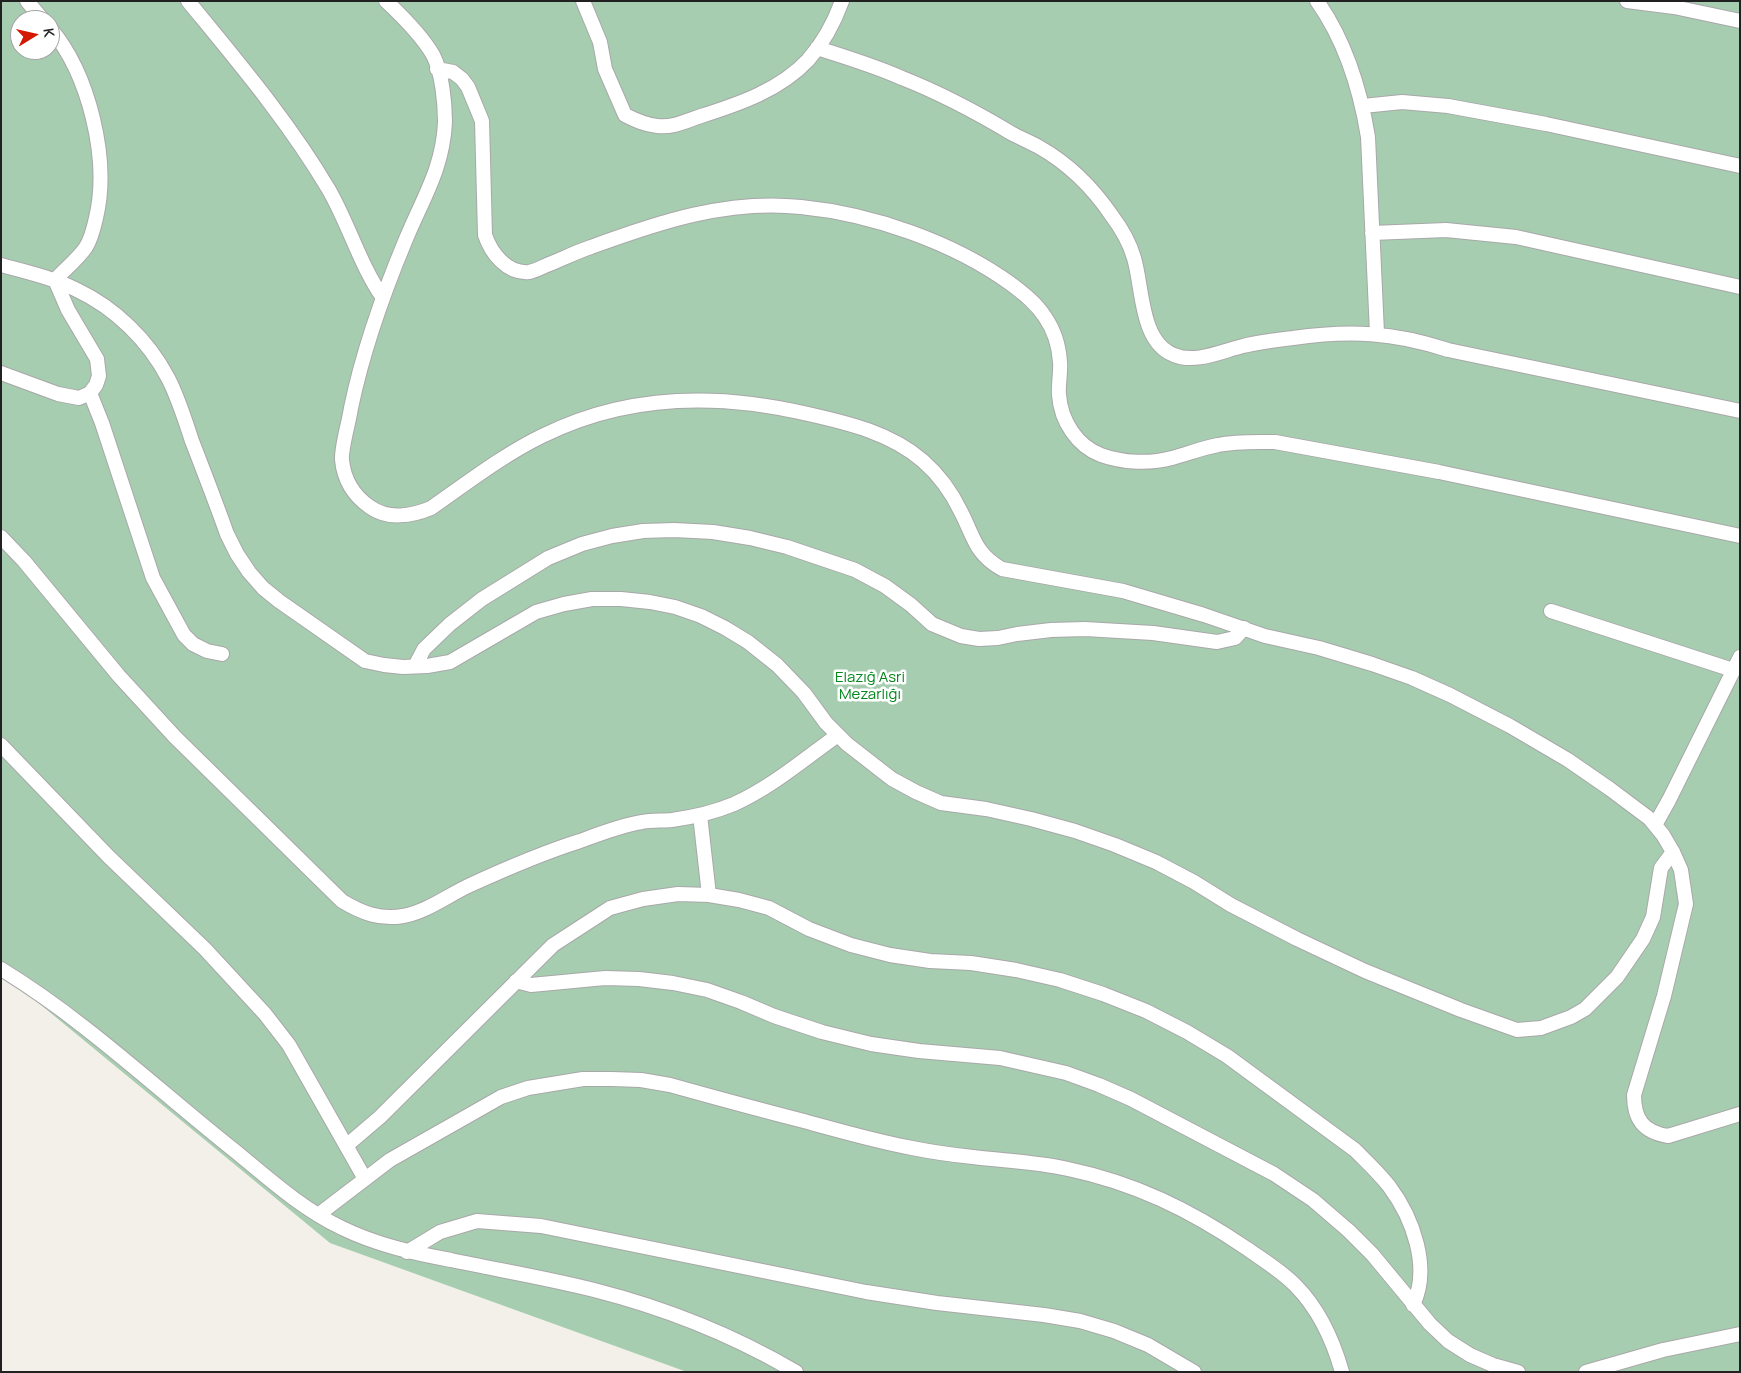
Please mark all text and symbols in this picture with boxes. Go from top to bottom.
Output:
north arrow [10,10,60,60]
text: K [39,27,59,39]
park label: Elazığ Asri Mezarlığı [835,669,905,704]

